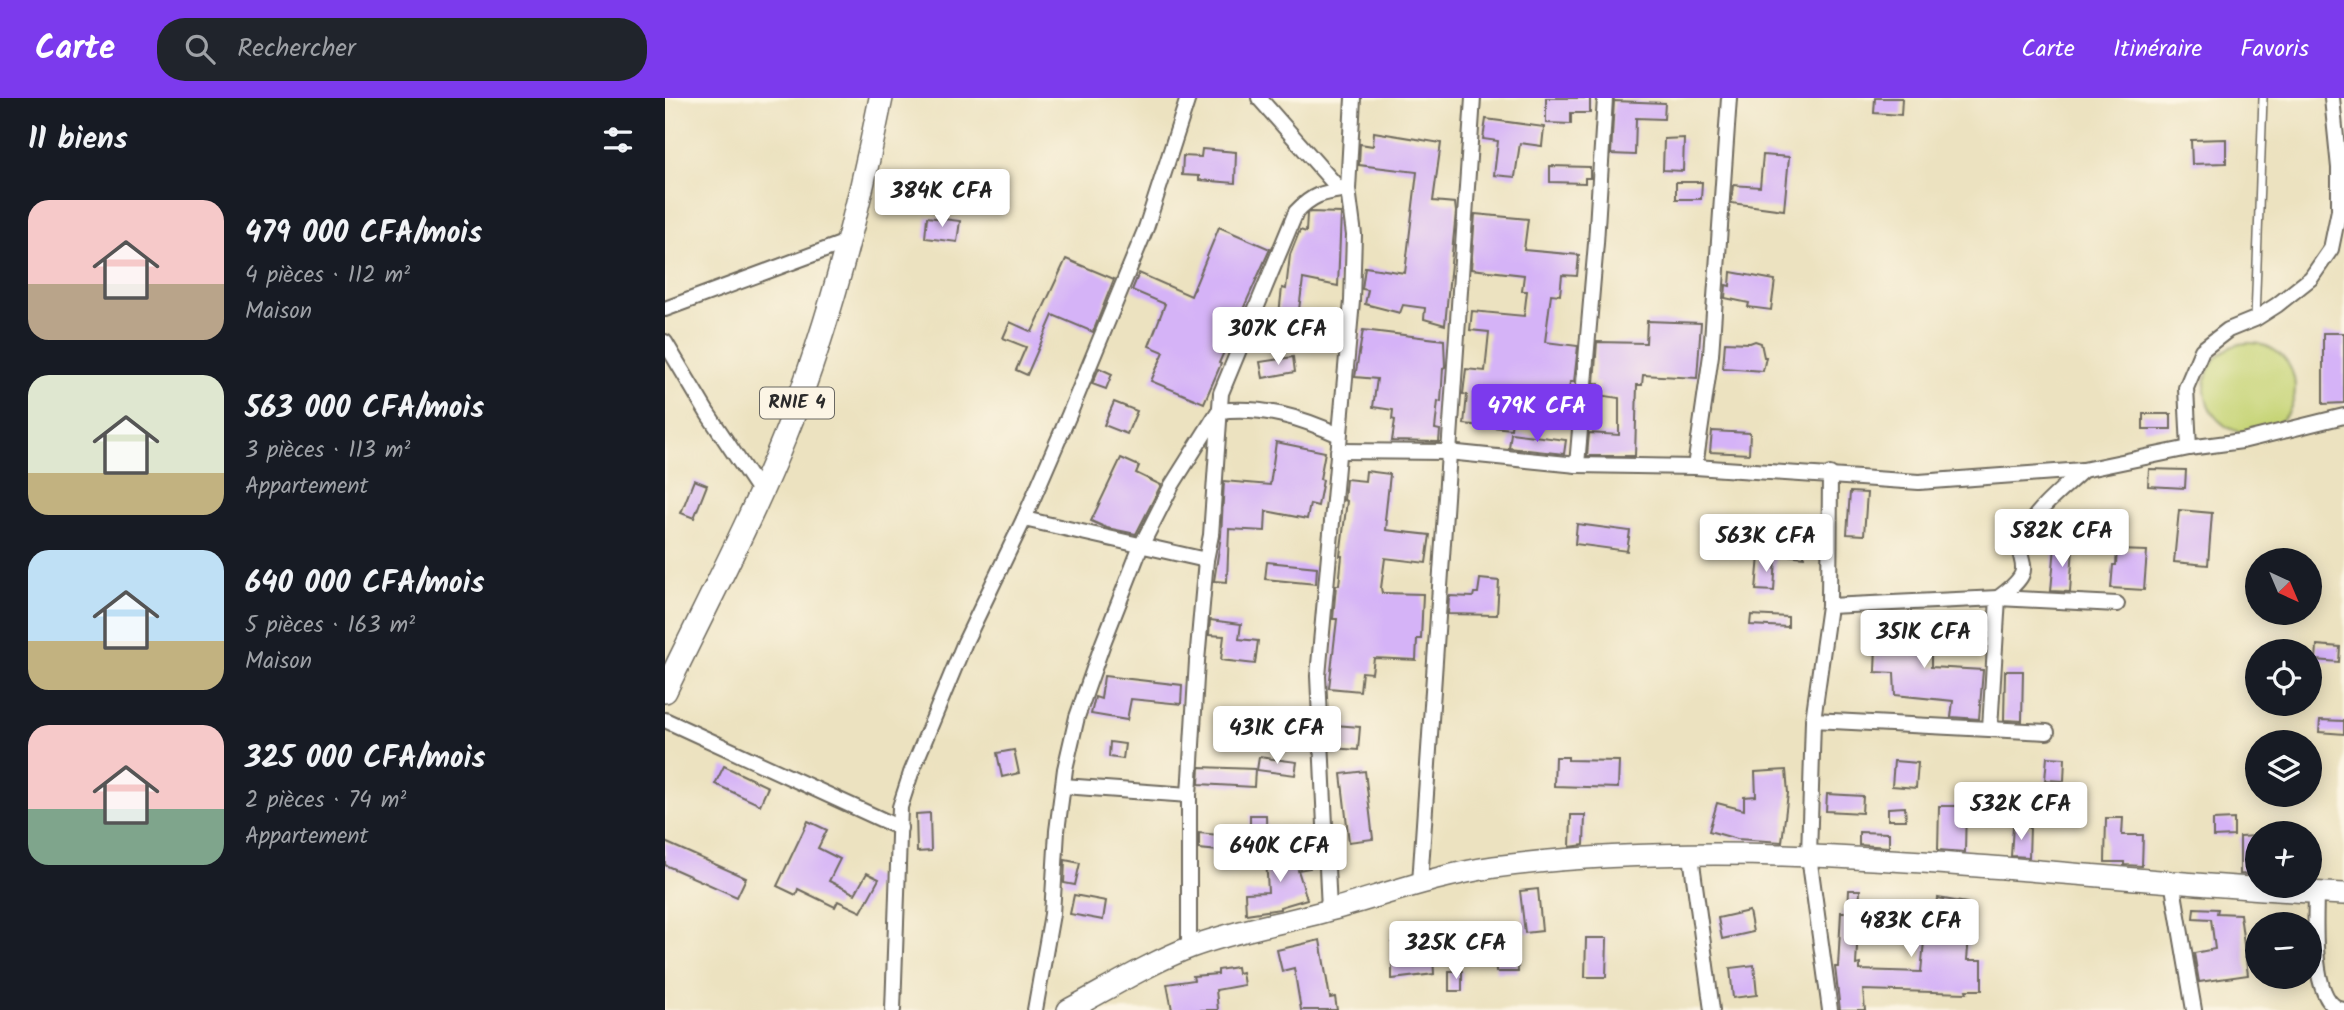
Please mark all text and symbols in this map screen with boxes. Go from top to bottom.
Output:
search box [157,18,647,81]
text: Carte [35,23,115,76]
text: Rechercher [237,28,356,70]
icon: search [181,30,219,68]
text: Carte [2021,30,2075,69]
text: Itinéraire [2113,30,2202,69]
text: Favoris [2240,30,2309,69]
text: 11 biens [28,116,128,164]
icon: filters [599,121,637,159]
pin: 384K CFA [870,170,1014,229]
text: 384K CFA [891,174,993,210]
text: 479 000 CFA/mois [245,210,482,258]
icon: home [84,228,168,312]
text: 4 pièces · 112 m² [245,258,410,294]
text: Maison [245,294,312,330]
pin: 307K CFA [1206,308,1350,367]
text: 307K CFA [1228,312,1328,348]
pin: 479K CFA [1465,384,1609,444]
text: 563 000 CFA/mois [245,385,484,433]
road number: RNIE 4 [760,388,834,418]
text: 479K CFA [1488,389,1586,425]
icon: home [84,403,168,487]
text: 3 pièces · 113 m² [245,433,410,469]
text: Appartement [245,469,368,505]
pin: 582K CFA [1990,510,2134,569]
pin: 563K CFA [1694,514,1838,574]
text: 582K CFA [2011,514,2113,550]
text: 563K CFA [1716,519,1816,555]
north arrow [2245,548,2322,625]
map controls [2245,548,2322,989]
text: 640 000 CFA/mois [245,560,484,608]
icon: home [84,578,168,662]
text: 5 pièces · 163 m² [245,608,415,644]
pin: 351K CFA [1852,610,1996,670]
text: 351K CFA [1876,615,1972,651]
button: locate [2245,639,2322,716]
text: Maison [245,644,312,680]
pin: 431K CFA [1205,706,1349,766]
text: 431K CFA [1229,711,1325,747]
button: layers [2245,730,2322,807]
text: 325 000 CFA/mois [245,735,486,783]
icon: home [84,753,168,837]
pin: 532K CFA [1949,782,2093,842]
text: 2 pièces · 74 m² [245,783,406,819]
text: 532K CFA [1970,787,2072,823]
text: Appartement [245,819,368,855]
button: + [2245,821,2322,898]
pin: 640K CFA [1208,824,1352,884]
text: 640K CFA [1230,829,1330,865]
pin: 483K CFA [1839,900,1983,959]
text: 483K CFA [1860,904,1962,940]
button: − [2245,912,2322,989]
pin: 325K CFA [1384,922,1528,981]
text: 325K CFA [1405,926,1507,962]

